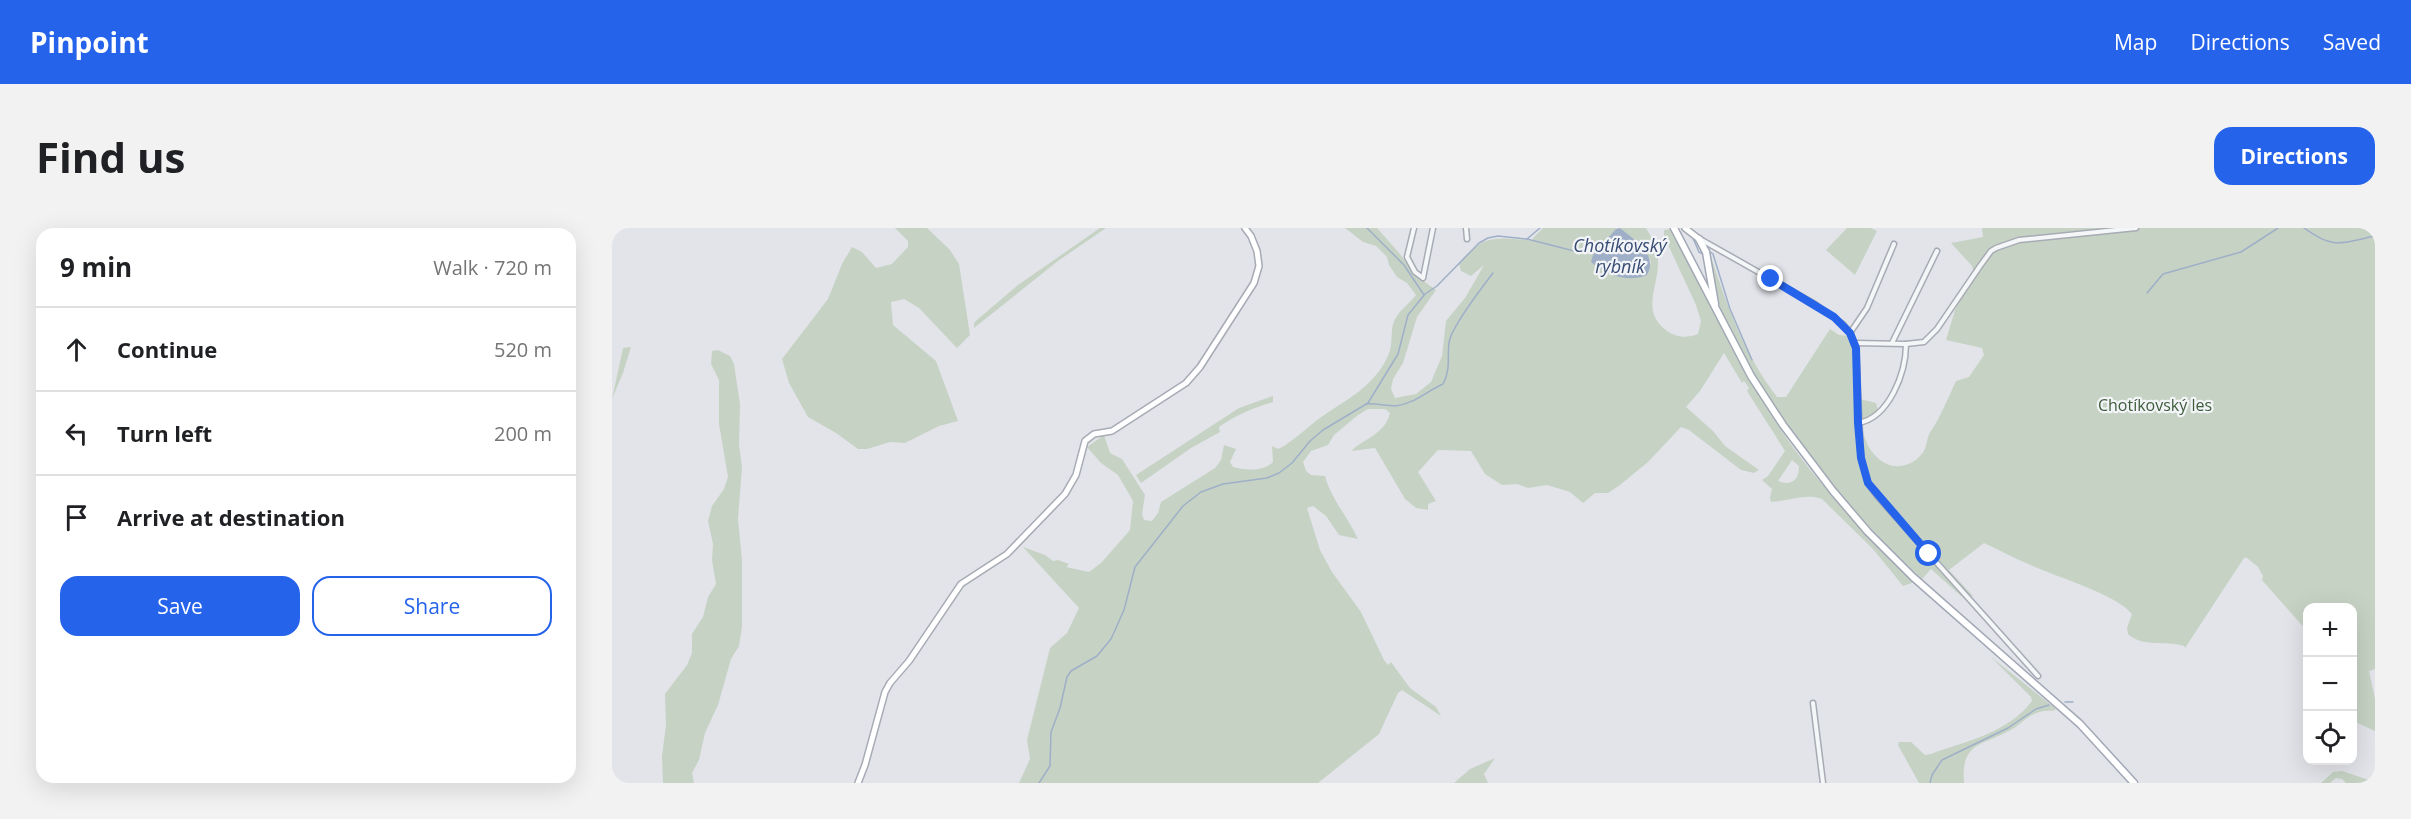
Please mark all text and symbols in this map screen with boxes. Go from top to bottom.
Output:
text: Pinpoint [30,23,149,61]
text: Map [2114,28,2157,56]
text: Directions [2190,28,2290,56]
text: Saved [2323,28,2381,56]
button: Directions [2214,127,2375,185]
text: Find us [36,128,185,185]
water label: Chotíkovský rybník [1573,233,1669,278]
text: 9 min [60,249,132,285]
text: Walk · 720 m [433,254,552,281]
route end [1757,265,1783,291]
icon: ahead [60,333,93,366]
text: Continue [117,334,217,364]
text: 520 m [494,336,552,363]
park label: Chotíkovský les [2098,394,2212,416]
icon: left [60,417,93,450]
text: Turn left [117,418,212,448]
text: 200 m [494,420,552,447]
icon: arrive [60,501,93,534]
text: Arrive at destination [117,502,345,532]
route start [1915,540,1941,566]
button: Save [60,576,300,636]
button: Share [312,576,552,636]
map controls [2303,603,2357,765]
button: + [2303,603,2357,657]
button: − [2303,657,2357,711]
button: locate [2303,711,2357,765]

